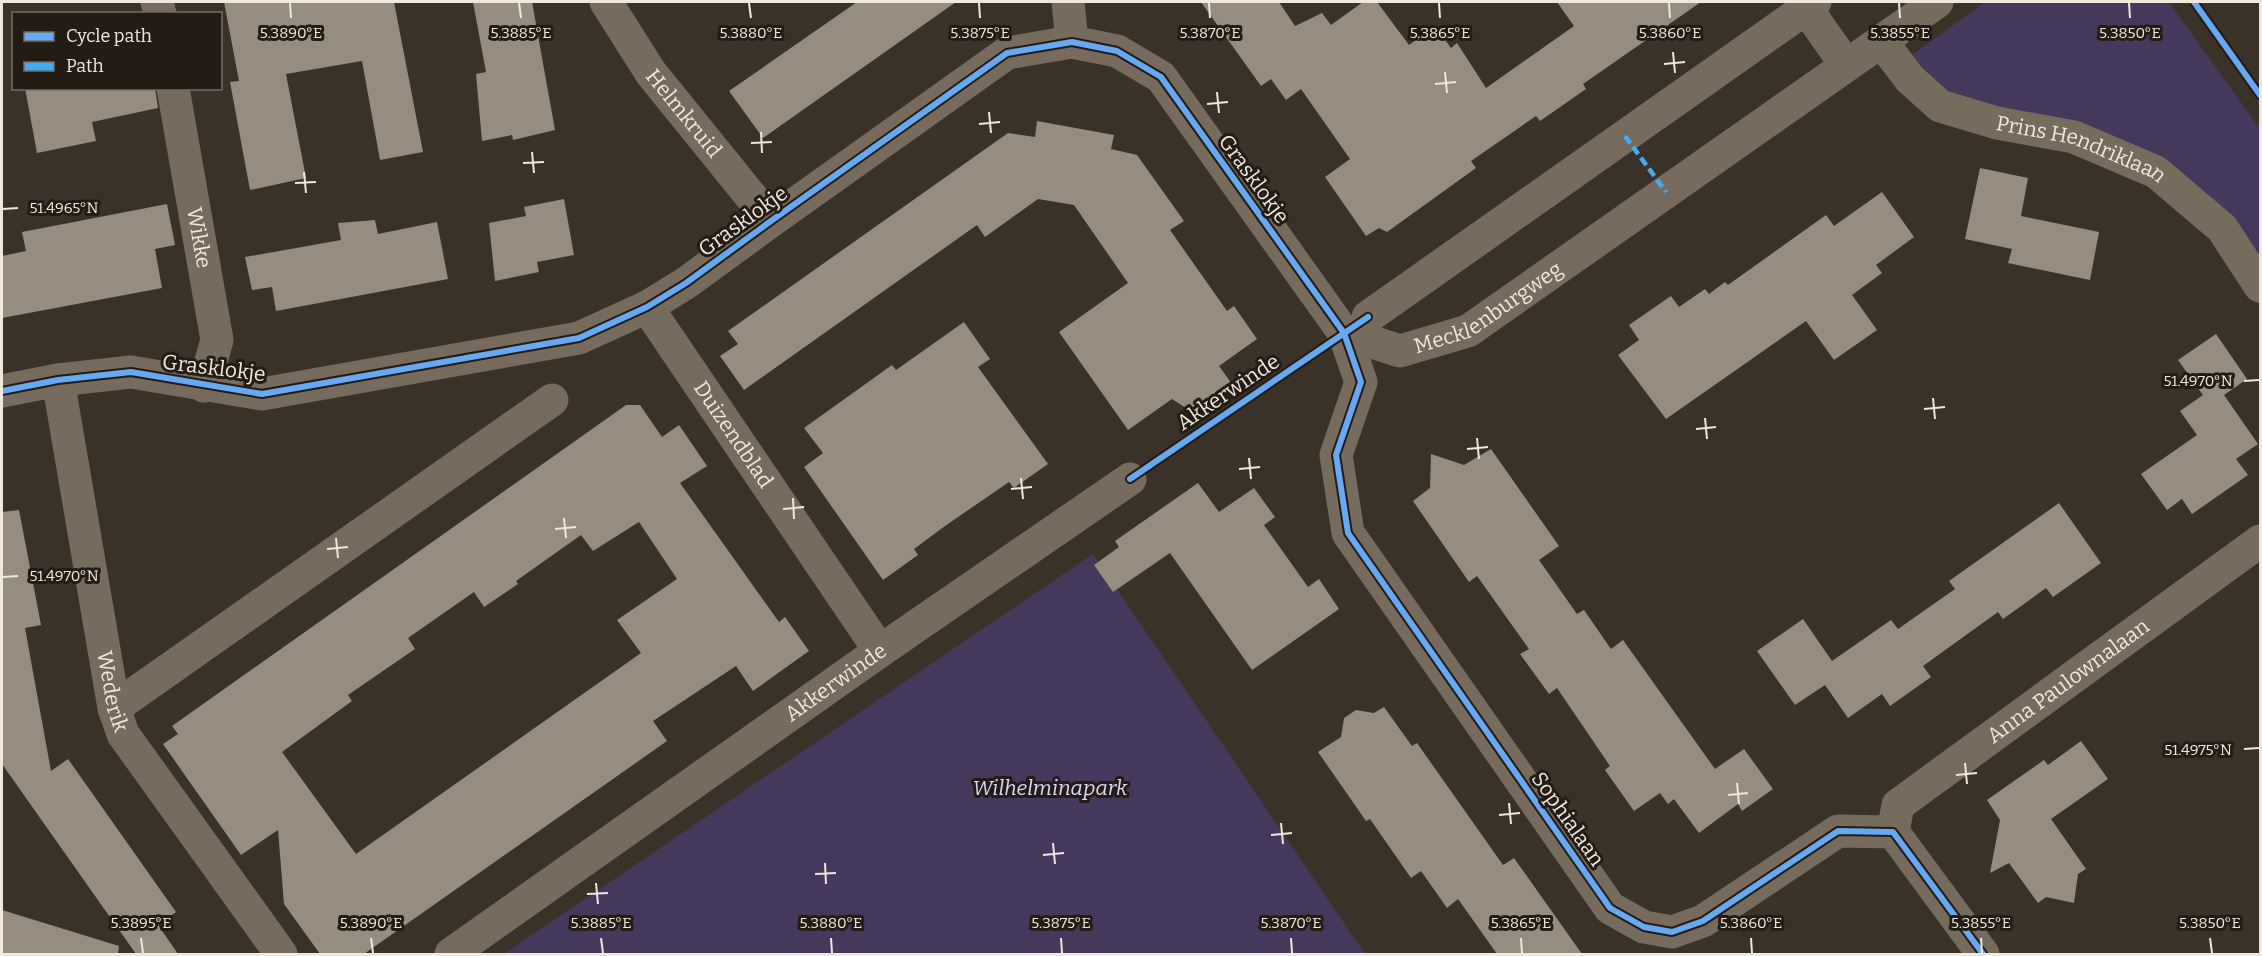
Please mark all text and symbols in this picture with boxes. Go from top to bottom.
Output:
legend [12,12,222,90]
text: 5.3890°E [260,24,322,42]
text: 5.3885°E [490,24,552,42]
text: 5.3880°E [720,24,782,42]
text: 5.3875°E [950,24,1010,42]
text: 5.3870°E [1179,24,1241,42]
text: 5.3865°E [1410,24,1470,42]
text: 5.3860°E [1639,24,1701,42]
text: 5.3855°E [1870,24,1930,42]
text: 5.3850°E [2099,24,2161,42]
text: Cycle path [66,25,152,47]
text: Path [66,55,104,77]
street label: Helmkruid [640,64,727,163]
street label: Prins Hendriklaan [1994,110,2172,188]
street label: Grasklokje [1213,129,1295,229]
street label: Grasklokje [693,180,793,262]
text: 51.4965°N [29,199,99,217]
street label: Wikke [181,205,217,270]
street label: Mecklenburgweg [1411,256,1568,359]
street label: Akkerwinde [1172,348,1284,436]
street label: Grasklokje [161,349,267,387]
text: 51.4970°N [2163,372,2233,390]
street label: Duizendblad [688,376,779,493]
text: 51.4970°N [29,567,99,585]
street label: Anna Paulownalaan [1982,613,2154,749]
street label: Akkerwinde [780,637,892,727]
street label: Wederik [91,649,134,736]
text: 51.4975°N [2164,741,2232,759]
street label: Sophialaan [1526,767,1610,871]
park label: Wilhelminapark [973,775,1128,801]
text: 5.3895°E [111,914,171,932]
text: 5.3890°E [340,914,402,932]
text: 5.3885°E [570,914,632,932]
text: 5.3880°E [800,914,862,932]
text: 5.3875°E [1031,914,1091,932]
text: 5.3870°E [1260,914,1322,932]
text: 5.3865°E [1491,914,1551,932]
text: 5.3860°E [1720,914,1782,932]
text: 5.3855°E [1951,914,2011,932]
text: 5.3850°E [2179,914,2241,932]

